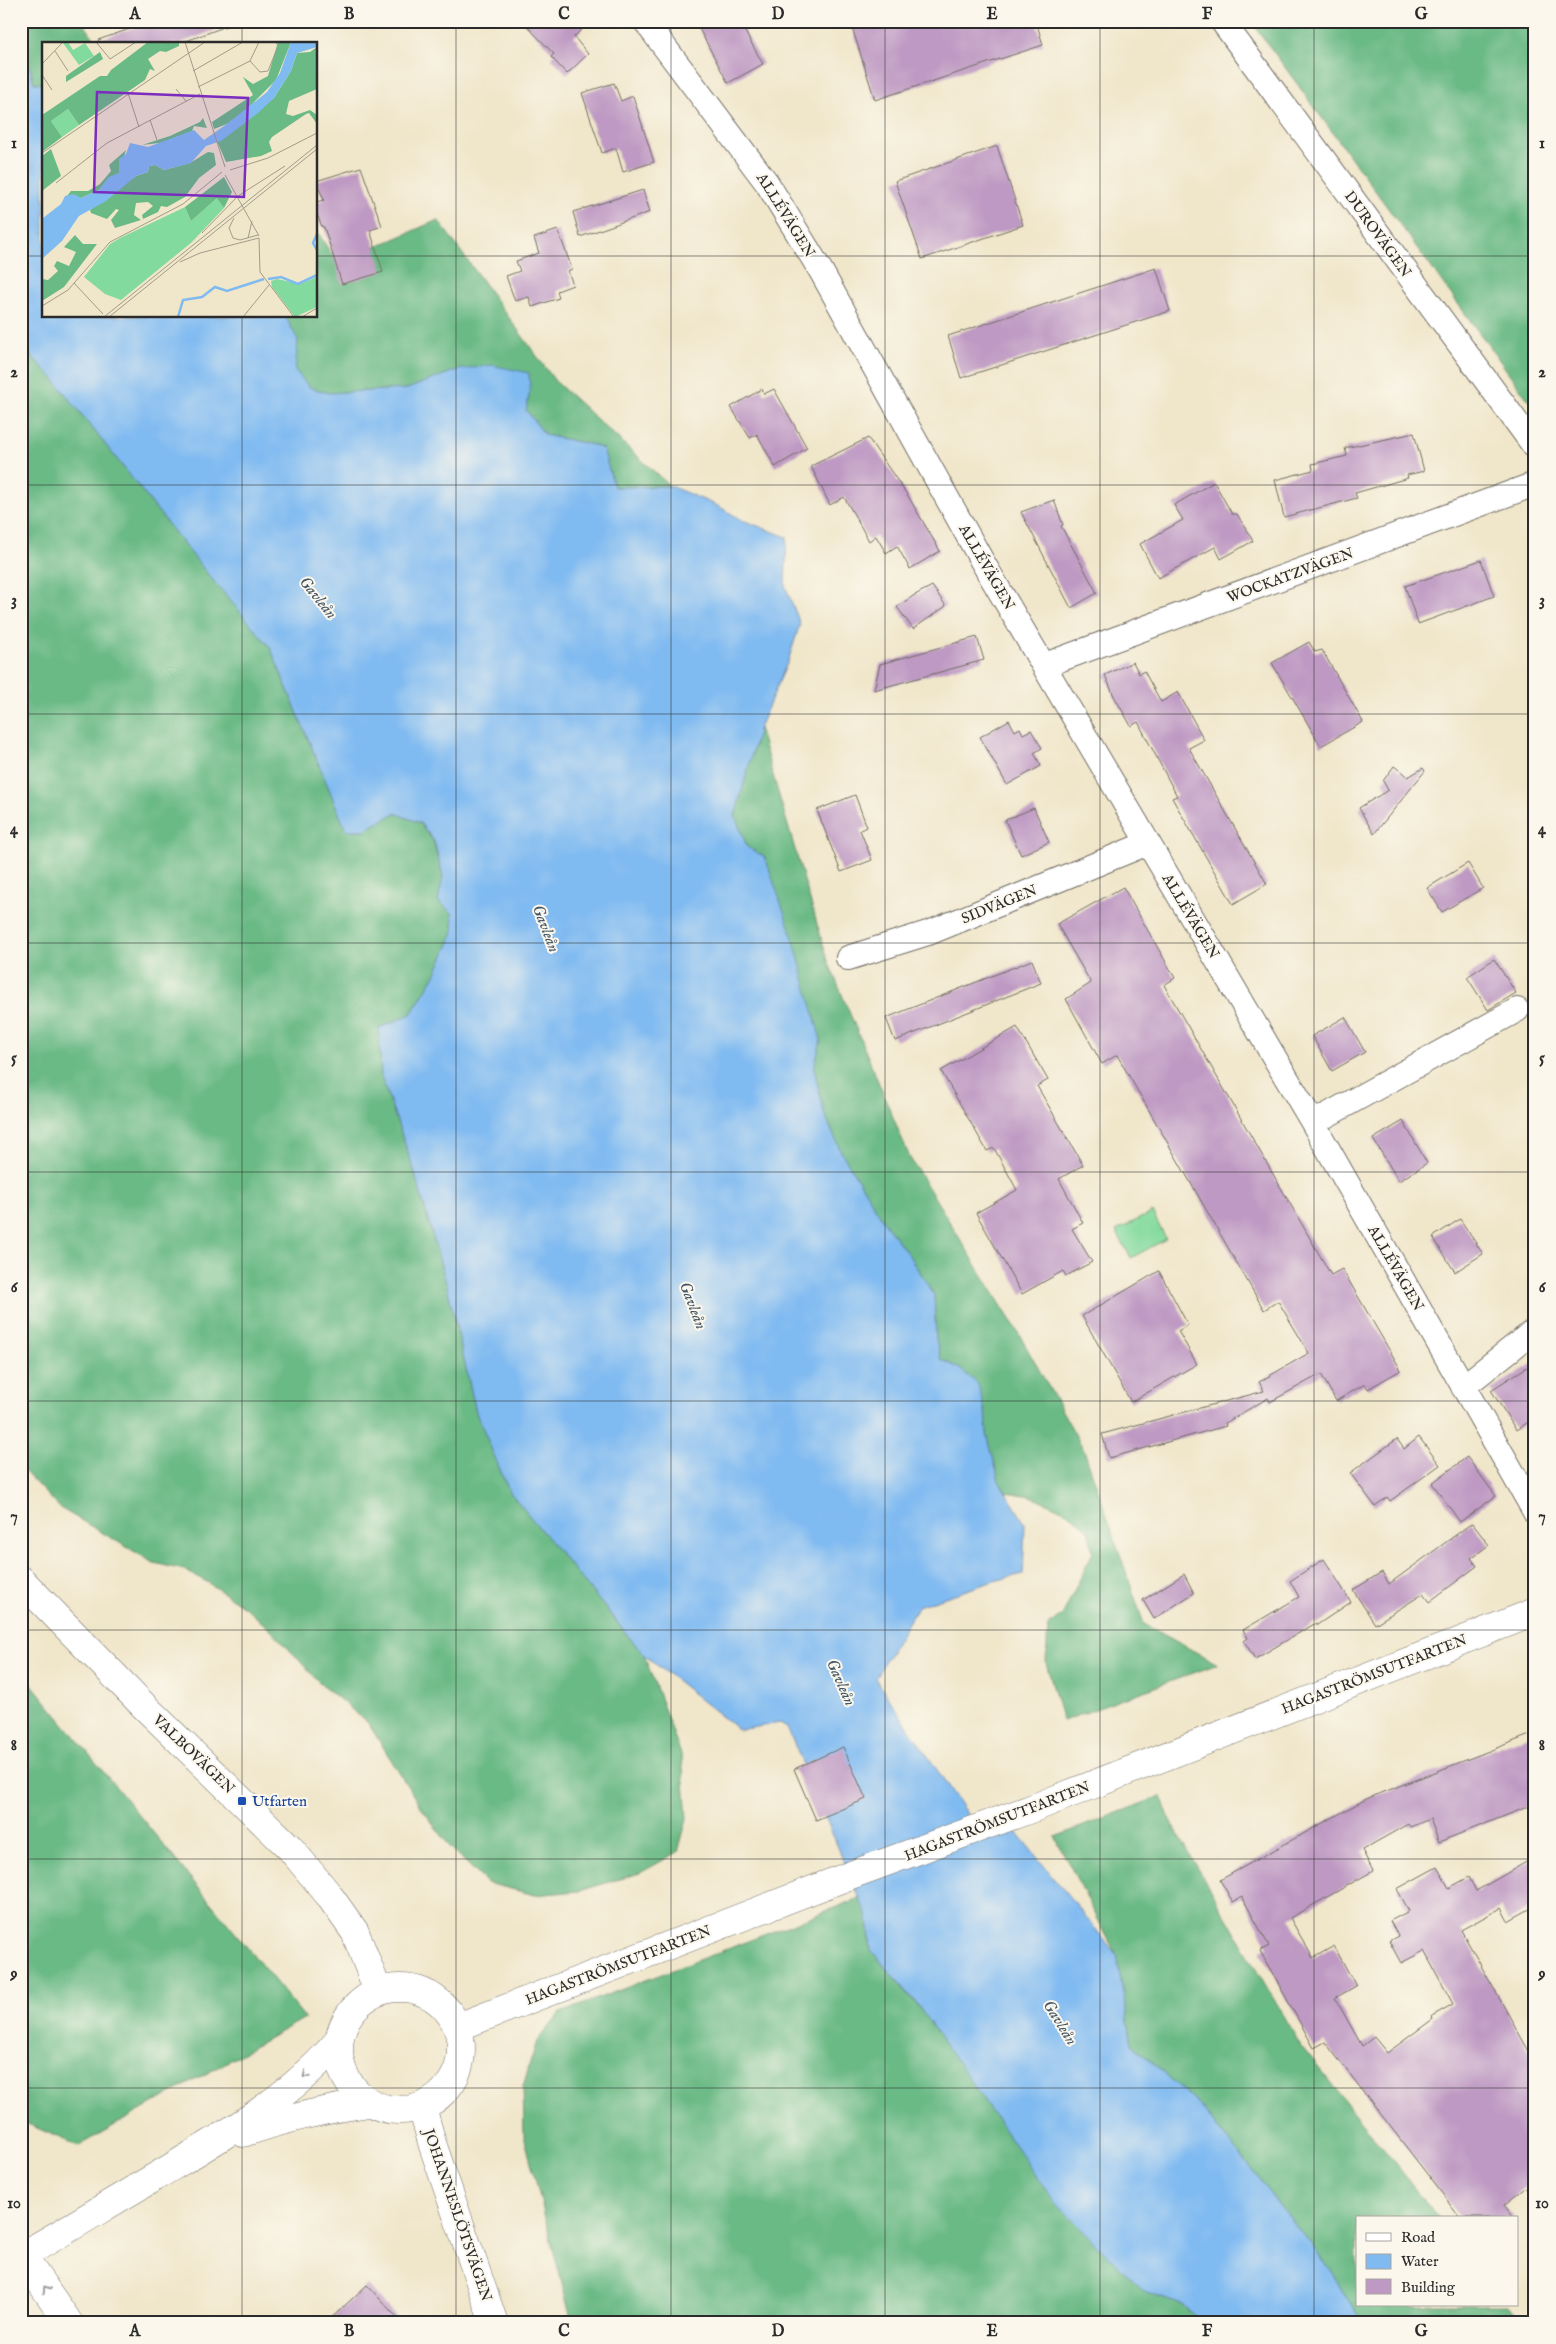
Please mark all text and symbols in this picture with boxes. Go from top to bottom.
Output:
text: A [129,5,142,25]
text: B [344,5,355,25]
text: C [558,5,570,25]
text: D [772,5,785,25]
text: E [986,5,998,25]
text: F [1202,5,1213,25]
text: G [1415,5,1428,25]
inset map [42,42,318,318]
text: 1 [11,134,17,154]
text: 1 [1539,134,1545,154]
street label: ALLÉVÄGEN [752,169,819,261]
street label: DUROVÄGEN [1340,187,1415,281]
text: 2 [10,363,18,383]
text: 2 [1538,363,1546,383]
street label: ALLÉVÄGEN [954,520,1019,614]
street label: WOCKATZVÄGEN [1224,544,1356,607]
water label: Gavleån [294,573,341,624]
text: 3 [11,591,17,611]
text: 3 [1539,591,1545,611]
text: 4 [10,820,19,840]
text: 4 [1538,820,1547,840]
street label: ALLÉVÄGEN [1157,869,1223,962]
street label: SIDVÄGEN [958,881,1040,928]
water label: Gavleån [527,902,563,955]
text: 5 [11,1049,17,1069]
text: 5 [1539,1049,1545,1069]
street label: ALLÉVÄGEN [1363,1221,1428,1315]
text: 6 [11,1278,19,1298]
text: 6 [1539,1278,1547,1298]
water label: Gavleån [674,1279,710,1332]
text: 7 [10,1507,18,1527]
text: 7 [1538,1507,1546,1527]
street label: HAGASTRÖMSUTFARTEN [1279,1630,1470,1719]
water label: Gavleån [821,1656,859,1709]
street label: VALBOVÄGEN [148,1710,239,1798]
text: 8 [11,1736,17,1756]
text: 8 [1539,1736,1545,1756]
street label: HAGASTRÖMSUTFARTEN [902,1777,1093,1866]
place label: Utfarten [252,1792,307,1811]
marker: Utfarten [236,1795,248,1807]
street label: HAGASTRÖMSUTFARTEN [523,1921,714,2010]
text: 9 [10,1965,18,1985]
text: 9 [1538,1965,1546,1985]
water label: Gavleån [1038,1997,1081,2049]
one-way arrow [303,2069,312,2078]
street label: JOHANNESLÖTSVÄGEN [418,2124,496,2304]
text: 10 [7,2194,21,2214]
text: 10 [1535,2194,1549,2214]
legend [1356,2216,1518,2306]
text: Road [1401,2228,1436,2247]
text: Water [1401,2252,1439,2271]
text: Building [1401,2278,1456,2297]
one-way arrow [43,2285,52,2295]
text: A [129,2322,142,2342]
text: B [344,2322,355,2342]
text: C [558,2322,570,2342]
text: D [772,2322,785,2342]
text: E [986,2322,998,2342]
text: F [1202,2322,1213,2342]
text: G [1415,2322,1428,2342]

